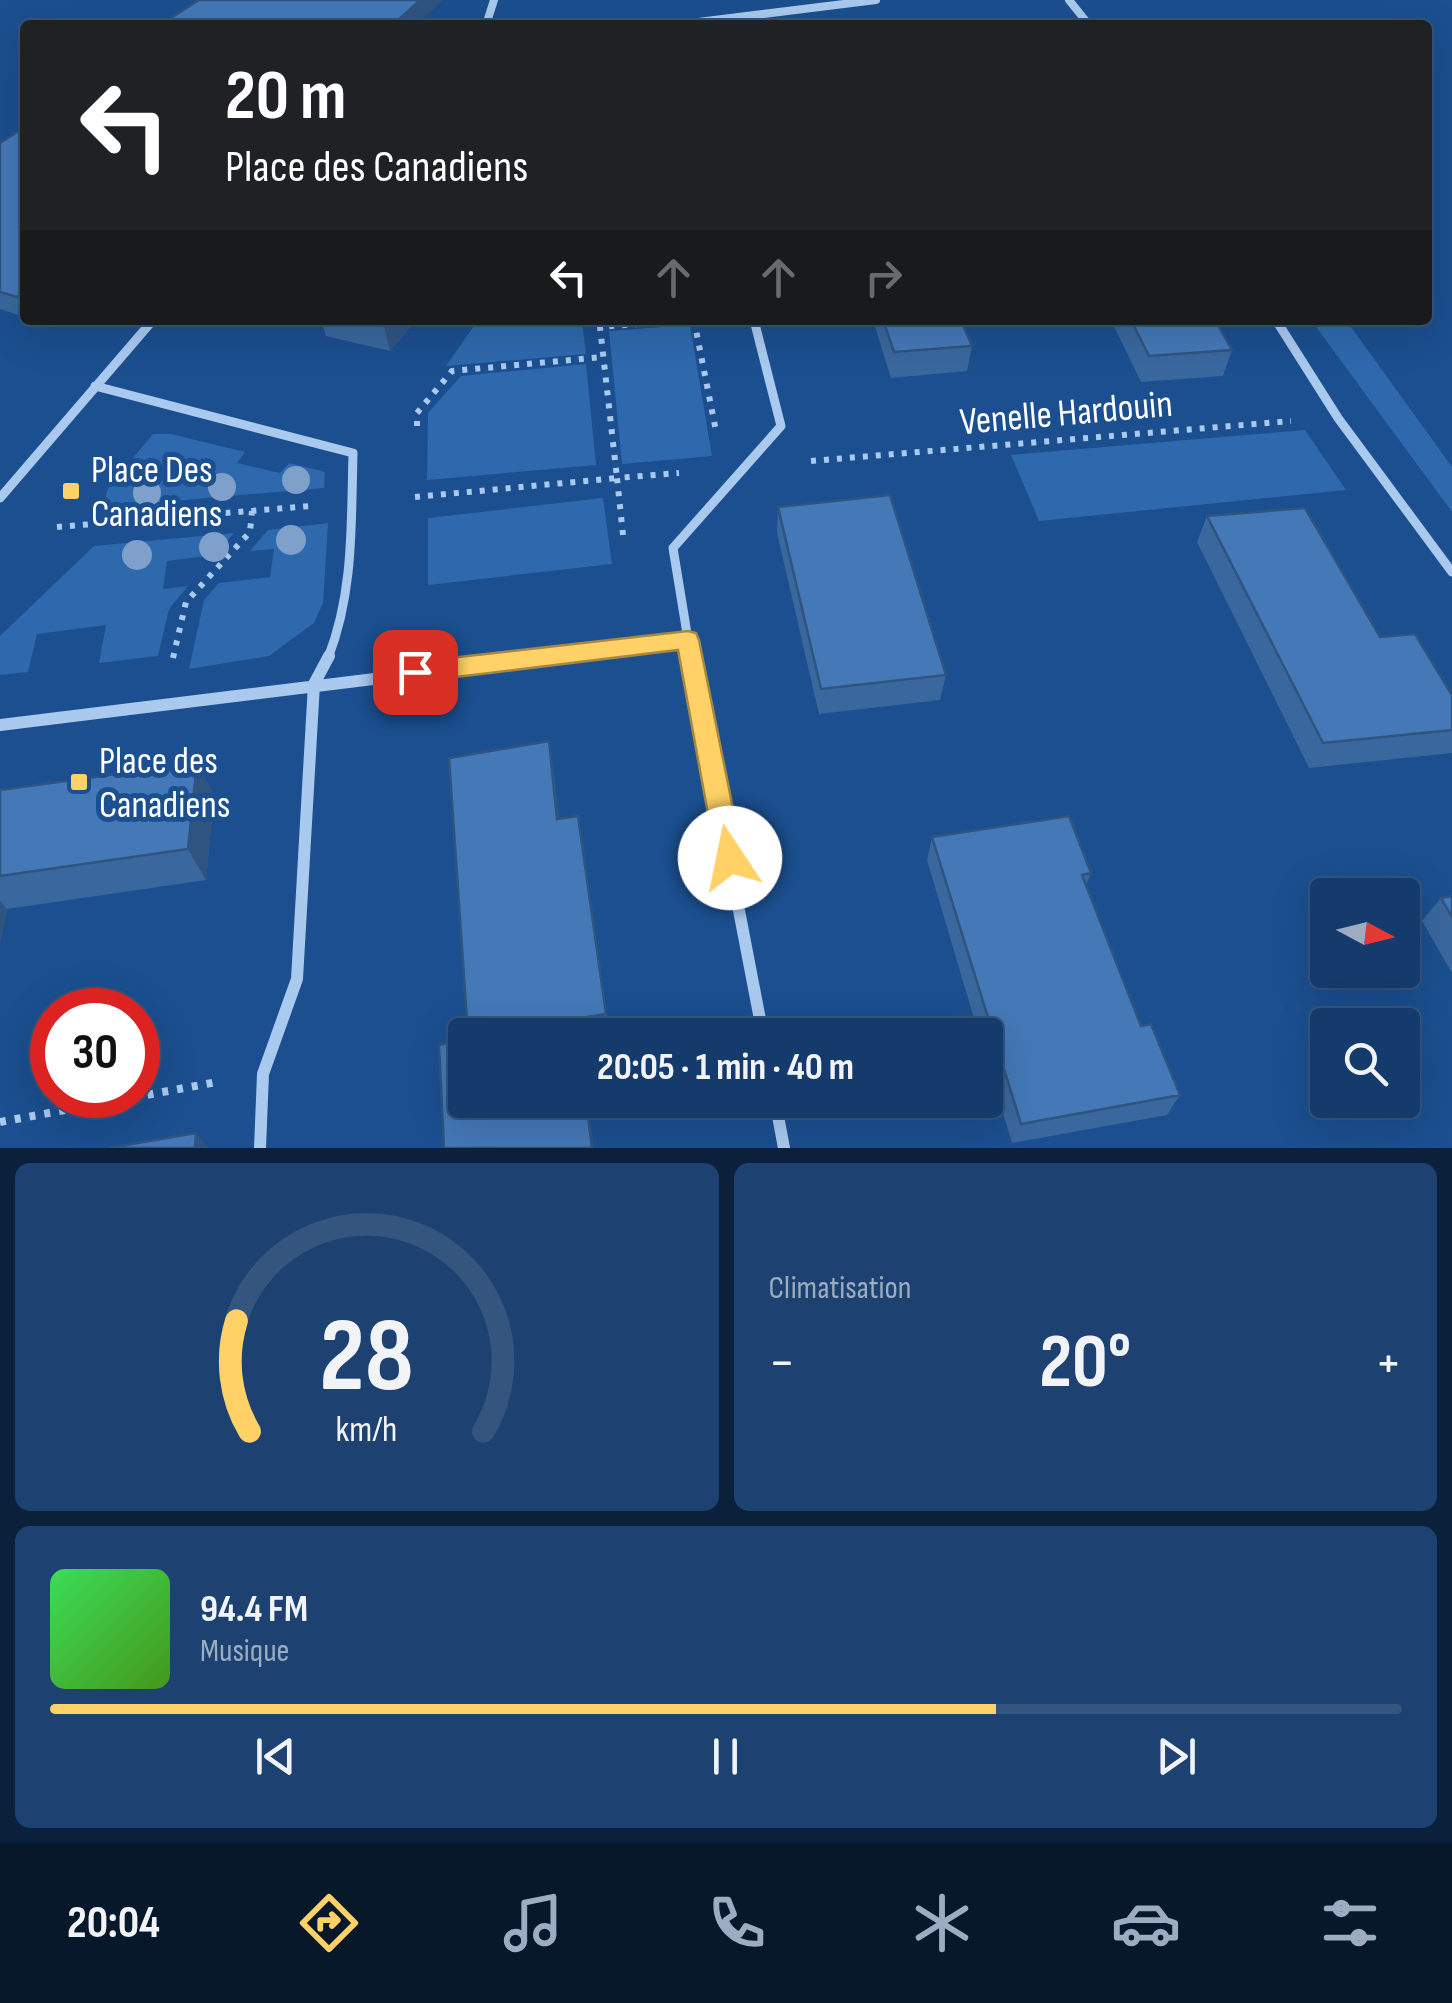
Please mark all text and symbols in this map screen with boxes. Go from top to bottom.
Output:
text: 20 m [225,55,346,139]
icon: left [60,60,190,190]
text: Place des Canadiens [225,140,529,195]
icon: left [541,250,596,305]
icon: ahead [646,250,701,305]
icon: ahead [751,250,806,305]
icon: right [856,250,911,305]
street label: Venelle Hardouin [958,382,1174,445]
place label: Place Des Canadiens [91,448,222,537]
marker: Place Des Canadiens [60,480,82,502]
pin [373,630,458,715]
icon: arrive [388,645,443,700]
place label: Place des Canadiens [99,739,230,828]
marker: Place des Canadiens [68,771,90,793]
position arrow [678,806,782,910]
north arrow [1310,878,1420,988]
map controls [1310,878,1420,1118]
speed limit sign: 30 [30,988,160,1118]
button: search [1310,1008,1420,1118]
text: 20:05 · 1 min · 40 m [597,1045,854,1090]
text: Climatisation [769,1269,912,1308]
text: 28 [319,1295,414,1420]
text: 20° [1039,1318,1131,1409]
text: − [769,1330,795,1397]
text: + [1375,1330,1402,1397]
text: km/h [336,1409,398,1452]
text: 94.4 FM [200,1587,308,1632]
text: Musique [200,1632,289,1671]
icon: previous [248,1729,303,1784]
icon: pause [698,1729,753,1784]
icon: next [1149,1729,1204,1784]
icon: directions [294,1888,364,1958]
icon: music [498,1888,568,1958]
icon: phone [702,1888,772,1958]
icon: climate [907,1888,977,1958]
icon: car [1111,1888,1181,1958]
icon: filters [1315,1888,1385,1958]
text: 20:04 [67,1896,160,1951]

